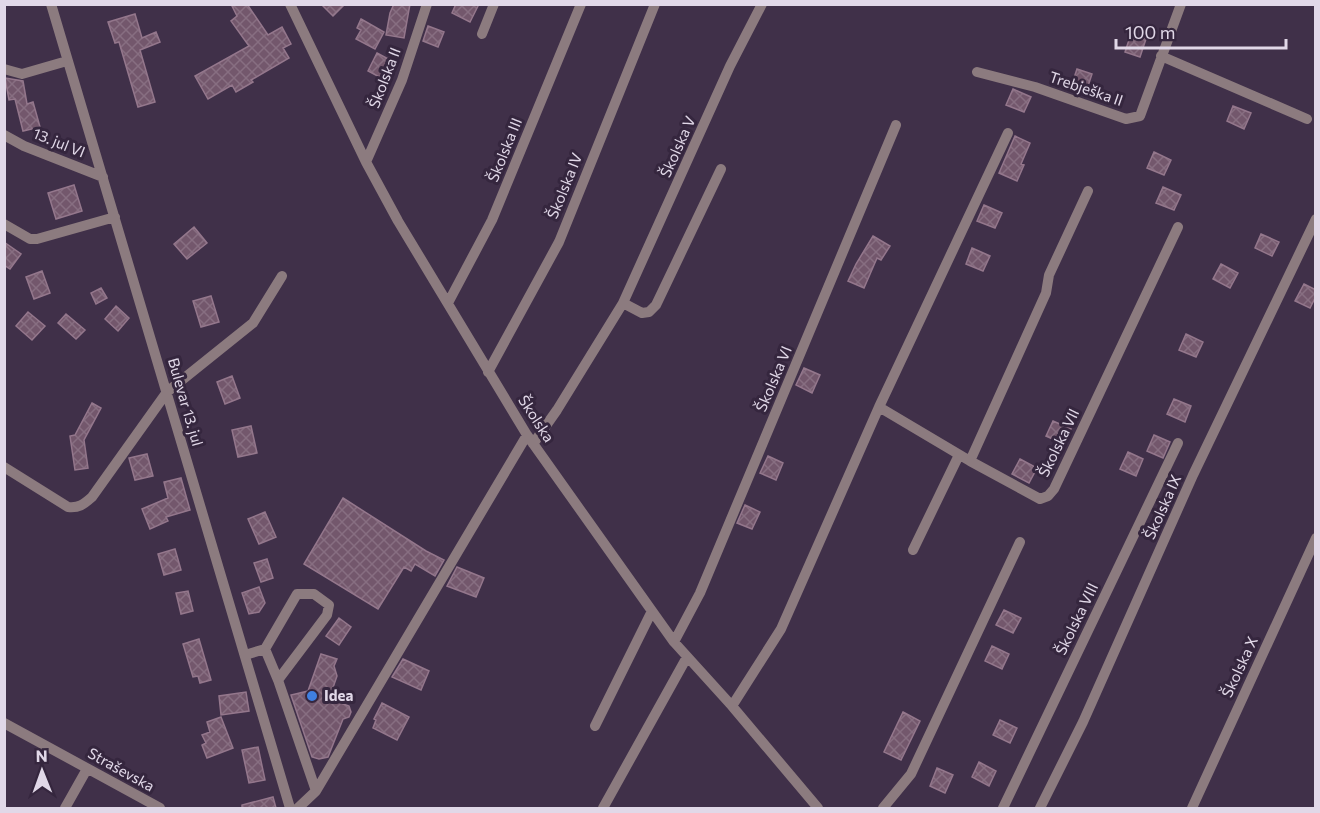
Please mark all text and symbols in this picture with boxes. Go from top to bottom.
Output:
scale bar [1116,12,1286,50]
text: 100 m [1125,21,1175,43]
street label: Školska II [363,44,404,110]
street label: Trebješka II [1047,67,1126,109]
street label: Školska V [655,113,699,180]
street label: Školska III [482,115,525,184]
street label: 13. jul VI [31,124,88,161]
street label: Školska IV [542,150,585,221]
street label: Školska VI [750,343,795,414]
street label: Bulevar 13. jul [165,356,207,448]
street label: Školska [515,391,559,445]
street label: Školska VII [1033,405,1082,480]
street label: Školska IX [1139,471,1184,542]
street label: Školska VIII [1050,579,1101,658]
street label: Školska X [1216,633,1261,700]
place label: Idea [324,686,353,704]
marker: Idea [305,689,319,703]
north arrow [12,741,72,801]
street label: Straševska [85,743,158,795]
text: N [36,746,48,765]

